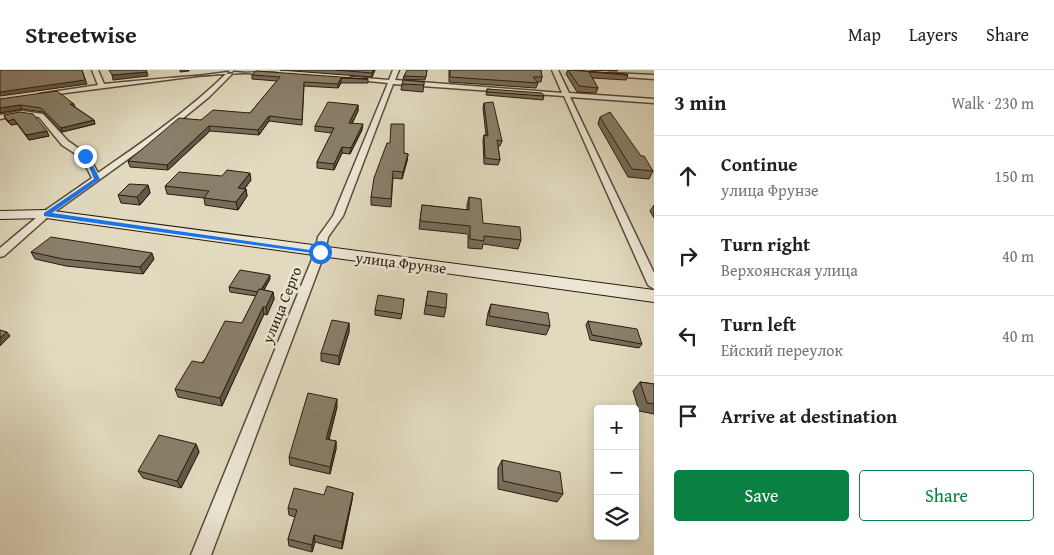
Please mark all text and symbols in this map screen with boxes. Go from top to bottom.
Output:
text: Streetwise [25,17,137,52]
text: Map [848,21,881,48]
text: Layers [909,21,958,48]
text: Share [986,21,1029,48]
text: 3 min [674,87,726,118]
text: Walk · 230 m [951,91,1034,115]
route end [74,145,97,168]
text: Continue [721,150,798,178]
icon: ahead [674,162,702,190]
text: 150 m [994,164,1034,188]
text: улица Фрунзе [721,178,819,202]
text: Turn right [721,230,810,258]
route start [309,241,332,264]
icon: right [674,242,702,270]
text: 40 m [1002,244,1034,268]
street label: улица Фрунзе [353,246,448,279]
text: Верхоянская улица [721,258,858,282]
street label: улица Серго [256,263,307,347]
text: Turn left [721,310,796,338]
icon: left [674,322,702,350]
text: 40 m [1002,324,1034,348]
text: Ейский переулок [721,338,843,362]
icon: arrive [674,402,702,430]
text: Arrive at destination [721,402,897,430]
map controls [594,405,639,540]
button: + [594,405,639,450]
button: − [594,450,639,495]
button: Save [674,470,849,521]
button: Share [859,470,1034,521]
button: layers [594,495,639,540]

